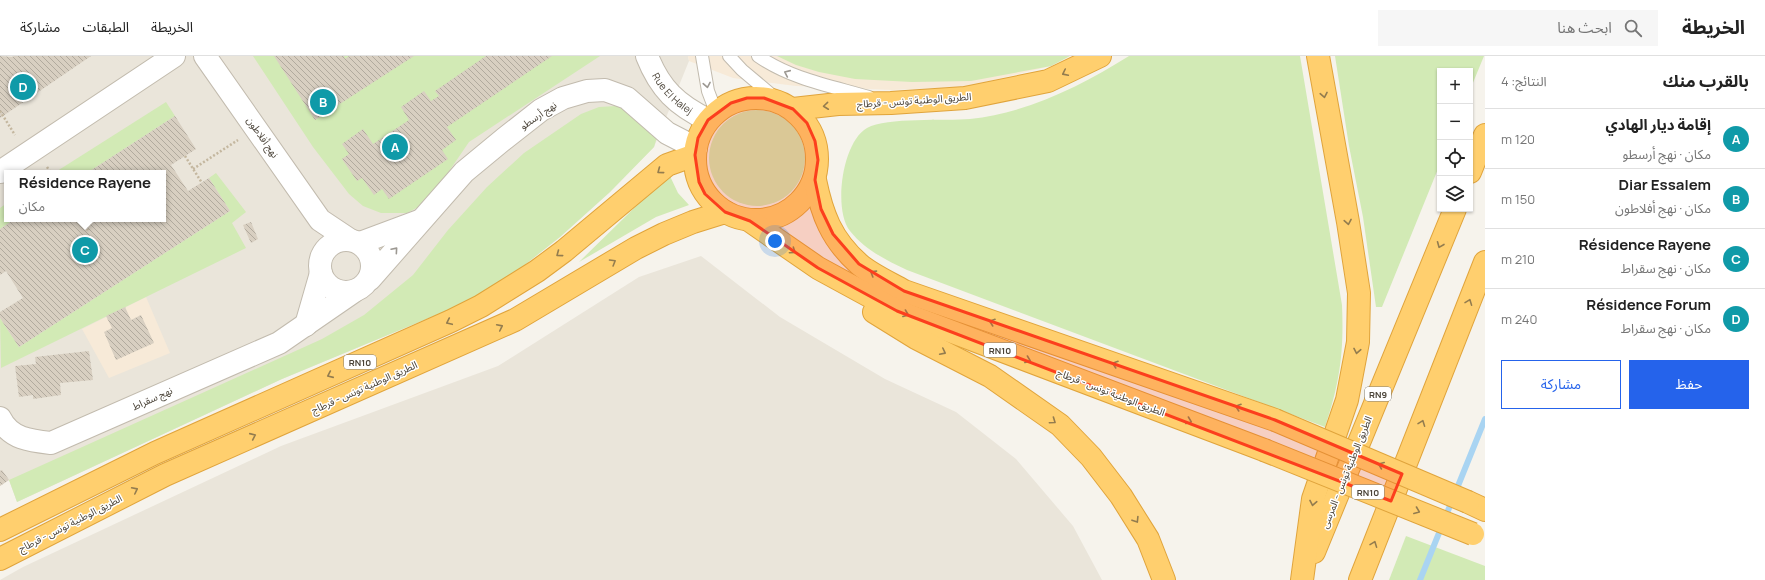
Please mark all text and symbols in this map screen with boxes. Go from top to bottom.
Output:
search box [1378,10,1658,46]
text: الخريطة [1682,14,1745,40]
text: مشاركة [20,17,60,36]
text: الطبقات [82,17,129,36]
text: الخريطة [151,17,193,36]
text: ابحث هنا [1557,17,1612,38]
icon: search [1622,17,1644,39]
one-way arrow [1061,68,1069,76]
map controls [1437,68,1473,212]
button: + [1437,68,1473,104]
text: بالقرب منك [1663,69,1749,92]
street label: Rue El Halej [649,70,696,117]
one-way arrow [783,70,791,78]
pin: D [10,72,36,102]
text: النتائج: 4 [1501,72,1547,90]
one-way arrow [702,82,711,88]
pin: B [310,87,336,117]
street label: الطريق الوطنية تونس - قرطاج [856,89,972,112]
one-way arrow [1320,91,1328,98]
street label: نهج أرسطو [517,97,560,133]
one-way arrow [823,101,830,110]
button: − [1437,104,1473,140]
street label: نهج أفلاطون [243,114,283,161]
text: إقامة ديار الهادي [1606,114,1711,135]
text: 120 m [1501,130,1535,148]
text: A [1732,130,1740,148]
pin: A [382,132,408,162]
button: locate [1437,140,1473,176]
text: مكان · نهج أرسطو [1623,145,1711,163]
one-way arrow [657,166,664,173]
popup [4,170,166,222]
text: Résidence Rayene [19,172,151,193]
text: Diar Essalem [1619,174,1711,195]
button: layers [1437,176,1473,212]
text: 150 m [1501,190,1535,208]
text: B [1732,190,1740,208]
text: مكان [19,197,45,215]
text: مكان · نهج أفلاطون [1615,199,1711,217]
one-way arrow [1343,219,1352,225]
your location [765,231,785,251]
text: Résidence Rayene [1579,234,1711,255]
pin: C [72,235,98,265]
one-way arrow [1436,242,1444,249]
one-way arrow [789,246,796,254]
one-way arrow [391,247,398,255]
one-way arrow [557,249,564,256]
text: 210 m [1501,250,1535,268]
text: C [1731,250,1741,268]
text: مكان · نهج سقراط [1621,259,1711,277]
one-way arrow [609,260,616,267]
one-way arrow [870,270,877,277]
text: Résidence Forum [1586,294,1711,315]
one-way arrow [1465,298,1473,305]
one-way arrow [903,309,910,318]
text: 240 m [1501,310,1537,328]
text: D [1731,310,1741,328]
one-way arrow [445,317,453,325]
one-way arrow [989,318,996,327]
text: مكان · نهج سقراط [1621,319,1711,337]
one-way arrow [496,324,503,332]
road number: RN10 [984,343,1016,357]
one-way arrow [939,347,946,355]
one-way arrow [1353,348,1361,354]
road number: RN10 [344,355,376,369]
one-way arrow [1024,356,1031,364]
street label: الطريق الوطنية تونس - قرطاج [309,357,420,418]
button: مشاركة [1501,360,1621,409]
button: حفظ [1629,360,1749,409]
one-way arrow [1112,361,1119,369]
street label: الطريق الوطنية تونس - قرطاج [1055,365,1167,420]
one-way arrow [327,370,335,378]
street label: نهج سقراط [130,383,175,414]
road number: RN9 [1365,387,1391,401]
one-way arrow [1235,403,1242,412]
street label: الطريق الوطنية تونس - المرسى [1317,414,1375,530]
one-way arrow [1049,416,1056,424]
one-way arrow [1185,417,1192,425]
one-way arrow [1417,419,1425,426]
one-way arrow [249,433,256,441]
one-way arrow [1377,461,1384,469]
road number: RN10 [1352,485,1384,499]
one-way arrow [130,487,138,495]
street label: الطريق الوطنية تونس - قرطاج [16,491,125,556]
one-way arrow [1309,500,1317,506]
one-way arrow [1414,507,1421,515]
one-way arrow [1131,516,1139,523]
one-way arrow [1370,540,1378,547]

